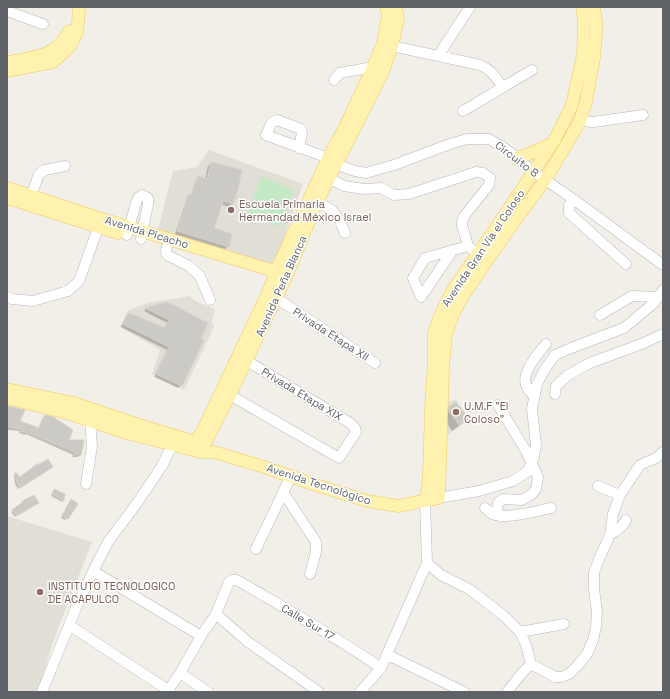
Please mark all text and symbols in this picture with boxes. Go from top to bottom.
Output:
street label: Circuito 8 [492,138,542,180]
street label: Avenida Gran Vía el Coloso [439,187,528,309]
place label: Escuela Primaria Hermandad México Israel [239,197,372,224]
marker: Escuela Primaria Hermandad México Israel [226,205,236,215]
street label: Avenida Picacho [103,213,191,251]
street label: Avenida Peña Blanca [252,233,310,339]
street label: Privada Etapa XII [290,304,372,364]
street label: Privada Etapa XIX [259,364,345,424]
place label: U.M.F "El Coloso" [464,399,509,426]
marker: U.M.F "El Coloso" [451,407,461,417]
street label: Avenida Tecnológico [265,461,373,508]
place label: INSTITUTO TECNOLOGICO DE ACAPULCO [48,579,175,606]
marker: INSTITUTO TECNOLOGICO DE ACAPULCO [35,587,45,597]
street label: Calle Sur 17 [279,601,337,643]

